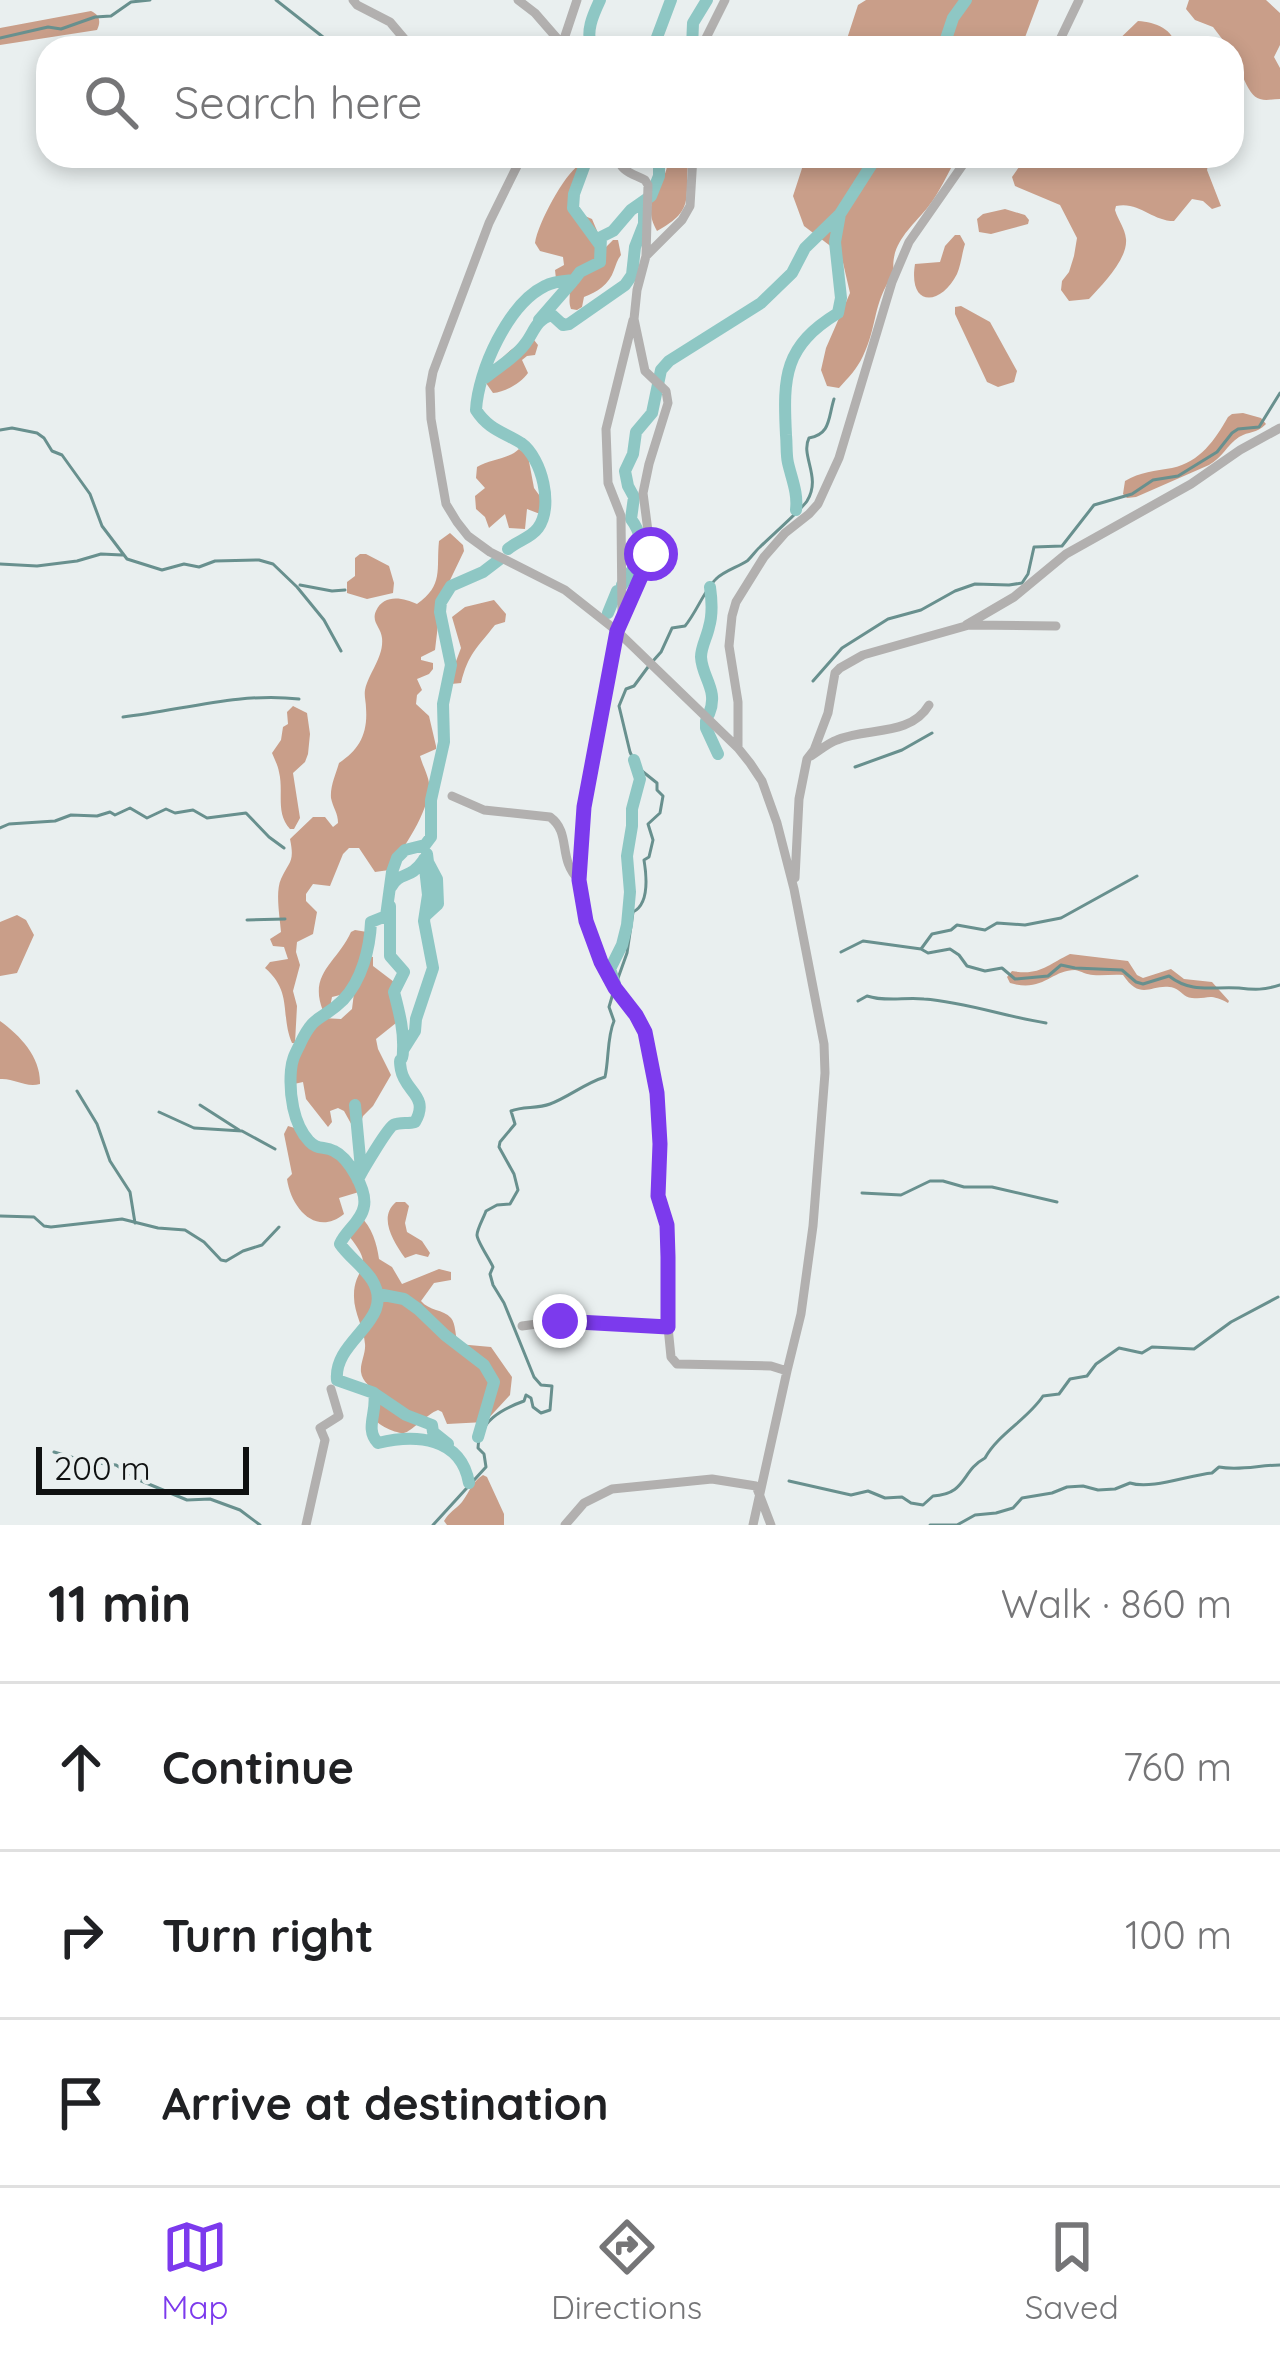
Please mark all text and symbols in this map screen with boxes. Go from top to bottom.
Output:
search box [36,36,1244,168]
icon: search [78,69,144,135]
text: Search here [174,74,422,130]
route start [624,527,678,581]
route end [533,1294,587,1348]
scale bar [36,1441,249,1494]
text: 200 m [54,1447,151,1488]
text: 11 min [48,1571,191,1635]
text: Walk · 860 m [1001,1579,1232,1628]
icon: ahead [48,1734,114,1800]
text: Continue [162,1739,354,1795]
text: 760 m [1123,1742,1232,1791]
icon: right [48,1902,114,1968]
text: Turn right [162,1907,374,1963]
text: 100 m [1125,1910,1232,1959]
icon: arrive [48,2070,114,2136]
text: Arrive at destination [162,2075,608,2131]
tab: Map [161,2214,229,2327]
tab: Directions [551,2214,702,2327]
tab: Saved [1025,2214,1119,2327]

